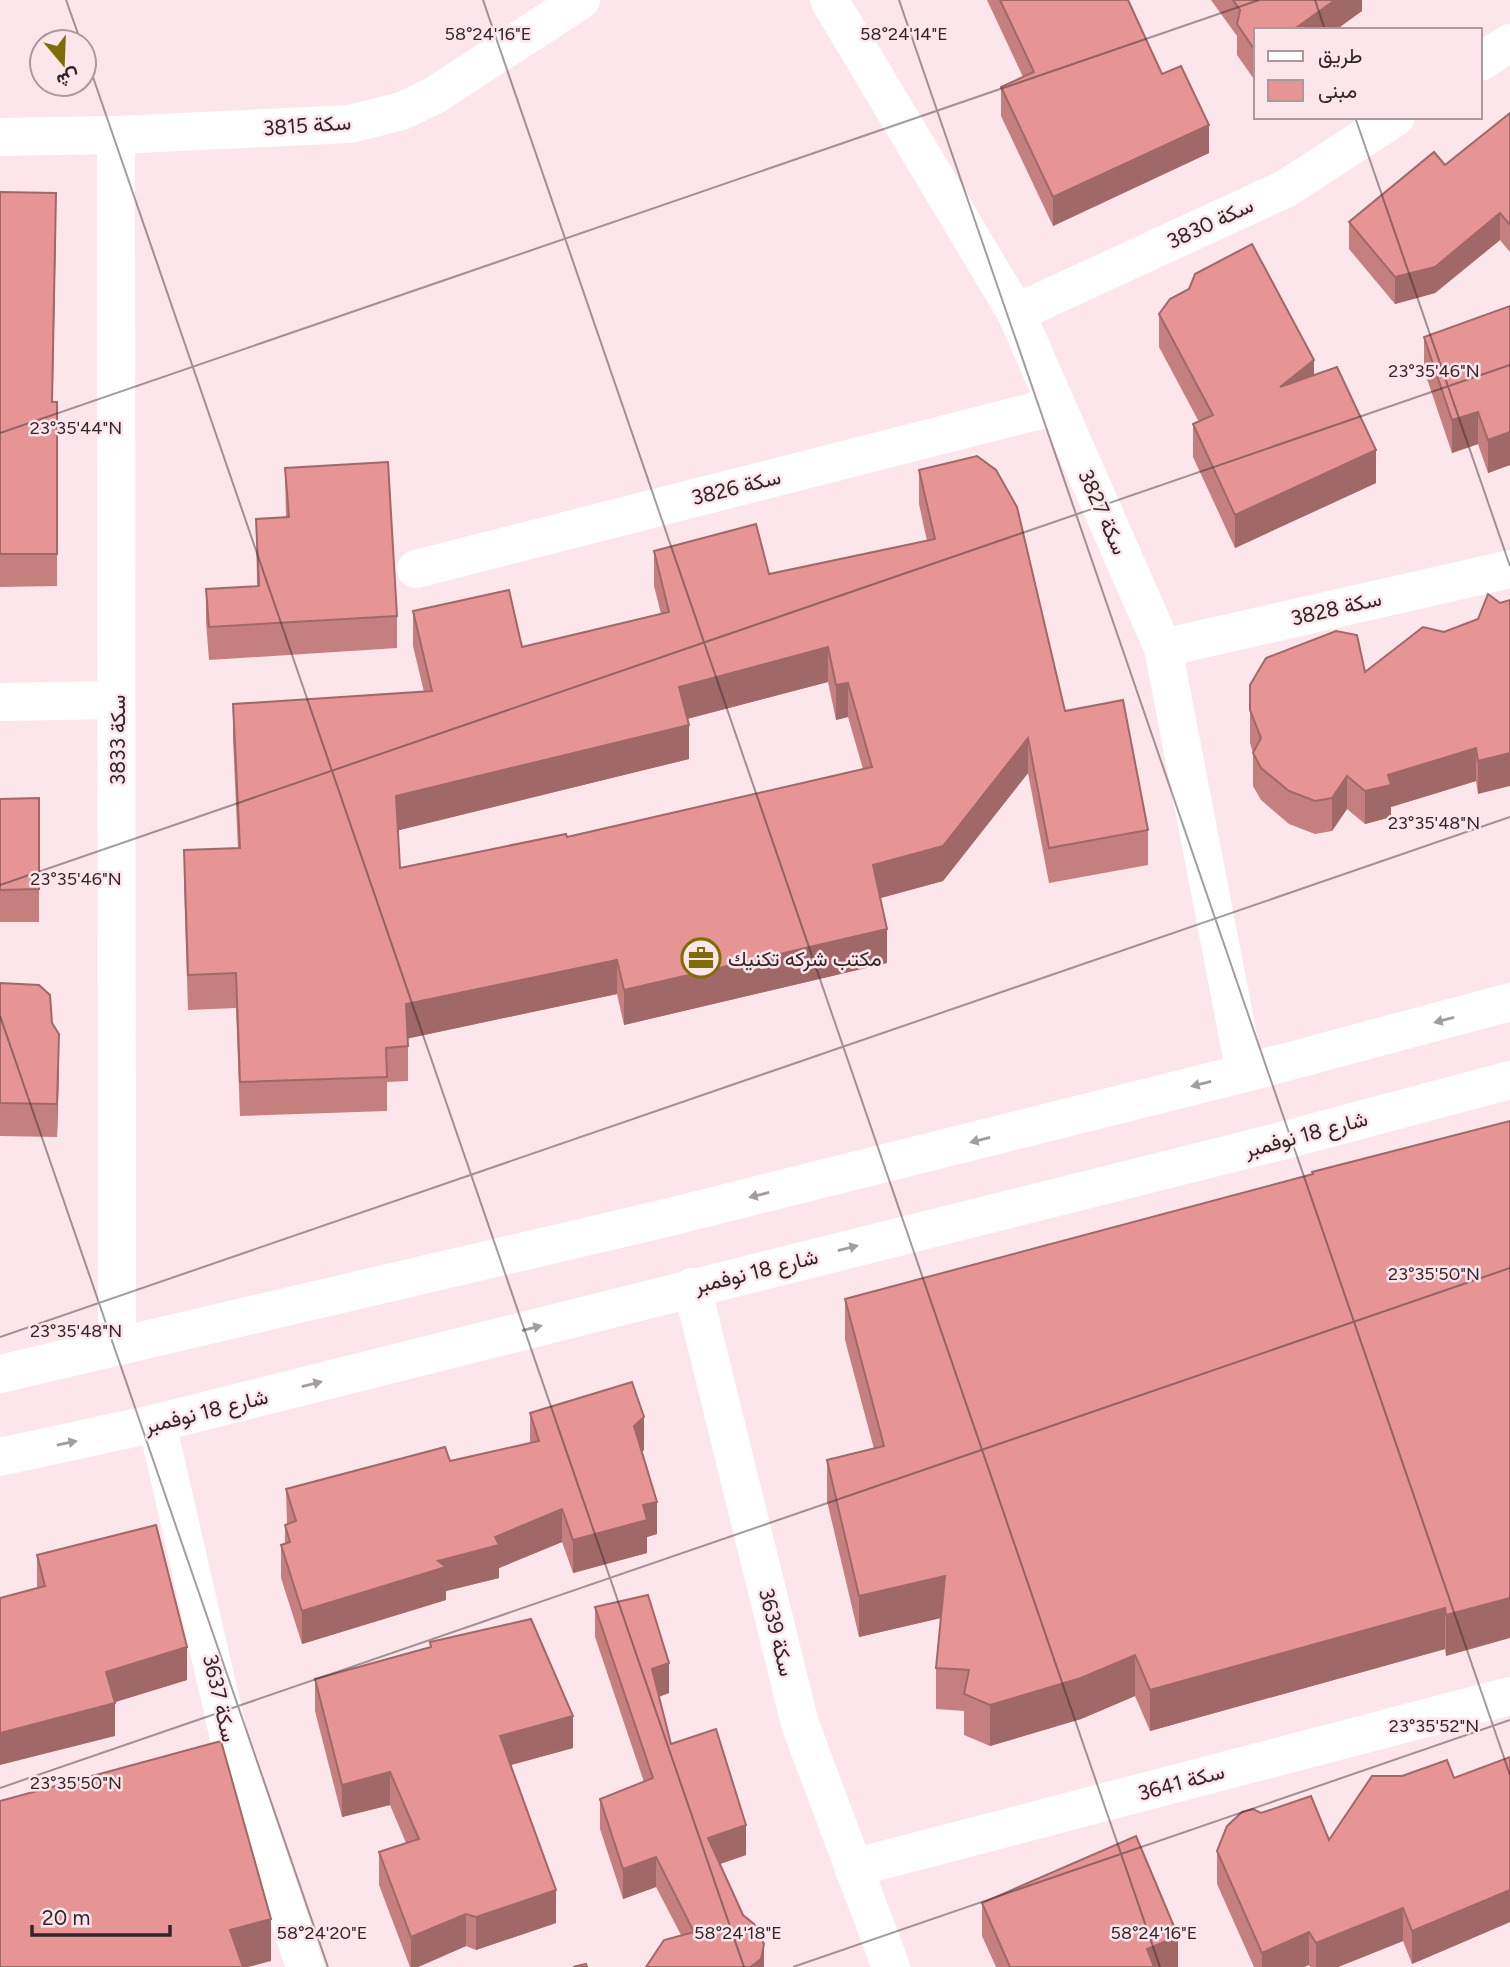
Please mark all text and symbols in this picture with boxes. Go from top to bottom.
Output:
text: 58°24'16"E [445,23,531,45]
text: 58°24'14"E [860,23,948,45]
north arrow [28,28,98,98]
legend [1254,28,1482,119]
text: طريق [1318,43,1363,69]
text: ش [54,64,83,93]
text: مبنى [1318,78,1357,103]
street label: سكة 3815 [262,109,352,141]
street label: سكة 3830 [1163,192,1257,254]
text: 23°35'46"N [1388,360,1480,382]
text: 23°35'44"N [30,417,122,439]
street label: سكة 3826 [689,464,783,510]
street label: سكة 3827 [1073,465,1133,559]
street label: سكة 3828 [1288,585,1384,631]
street label: سكة 3833 [105,695,130,785]
text: 23°35'48"N [1388,812,1480,834]
text: 23°35'46"N [30,868,122,890]
office icon: مكتب شركه تكنيك [680,937,722,979]
place label: مكتب شركه تكنيك [728,946,882,972]
one-way arrow [1433,1015,1455,1026]
one-way arrow [1189,1079,1211,1090]
street label: شارع 18 نوفمبر [1241,1106,1371,1165]
one-way arrow [969,1135,991,1146]
one-way arrow [748,1190,770,1201]
one-way arrow [837,1243,859,1254]
street label: شارع 18 نوفمبر [691,1244,821,1301]
text: 23°35'50"N [1388,1263,1480,1285]
text: 23°35'48"N [30,1320,122,1342]
one-way arrow [521,1322,543,1333]
one-way arrow [301,1378,323,1389]
street label: شارع 18 نوفمبر [141,1384,271,1441]
one-way arrow [56,1437,78,1448]
street label: سكة 3639 [754,1585,800,1679]
street label: سكة 3637 [198,1652,242,1744]
text: 23°35'52"N [1389,1715,1479,1737]
street label: سكة 3641 [1135,1758,1227,1806]
text: 23°35'50"N [30,1772,122,1794]
scale bar [32,1894,170,1938]
text: 20 m [42,1905,90,1930]
text: 58°24'20"E [277,1922,367,1944]
text: 58°24'18"E [694,1922,782,1944]
text: 58°24'16"E [1111,1922,1197,1944]

